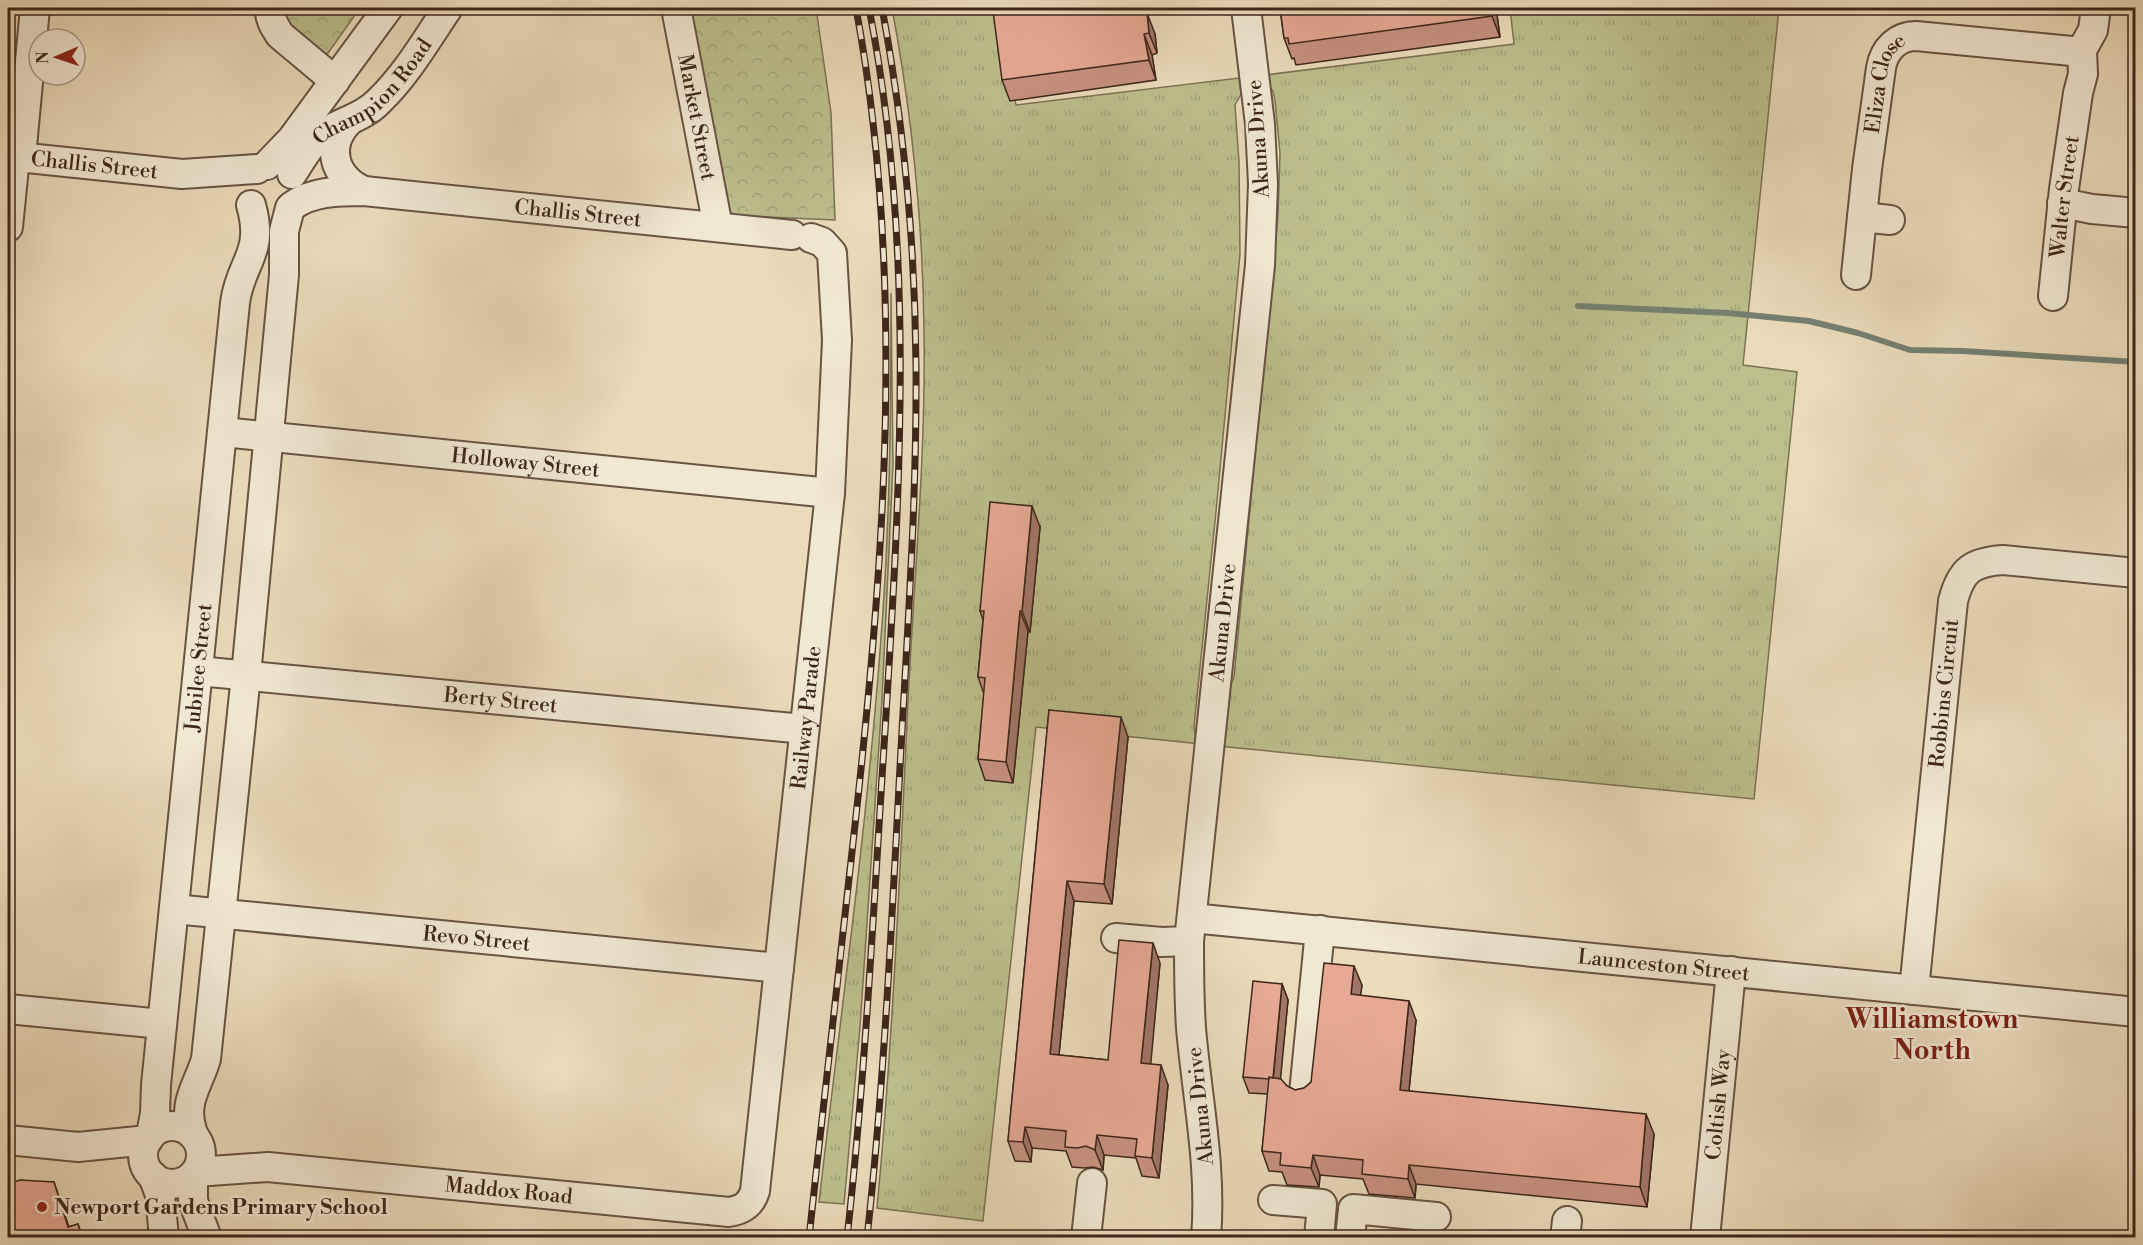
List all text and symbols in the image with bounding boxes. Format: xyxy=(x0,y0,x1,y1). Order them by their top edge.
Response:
north arrow xyxy=(27,27,87,87)
street label: Eliza Close xyxy=(1860,28,1910,135)
street label: Champion Road xyxy=(307,34,438,151)
text: N xyxy=(33,50,53,64)
street label: Market Street xyxy=(671,52,721,183)
street label: Akuna Drive xyxy=(1242,79,1276,200)
street label: Walter Street xyxy=(2045,133,2086,260)
street label: Challis Street xyxy=(30,146,160,185)
street label: Challis Street xyxy=(513,195,643,234)
street label: Holloway Street xyxy=(450,443,601,484)
street label: Akuna Drive xyxy=(1204,562,1243,684)
street label: Jubilee Street xyxy=(180,602,219,734)
street label: Robbins Circuit xyxy=(1924,617,1965,770)
street label: Railway Parade xyxy=(786,645,827,791)
street label: Berty Street xyxy=(442,682,559,719)
street label: Revo Street xyxy=(421,921,532,958)
street label: Launceston Street xyxy=(1576,944,1751,988)
district label: Williamstown North xyxy=(1845,1003,2019,1068)
street label: Akuna Drive xyxy=(1182,1045,1220,1167)
street label: Coltish Way xyxy=(1701,1047,1737,1161)
street label: Maddox Road xyxy=(444,1172,574,1211)
place label: Newport Gardens Primary School xyxy=(54,1195,388,1221)
marker: Newport Gardens Primary School xyxy=(35,1200,49,1214)

